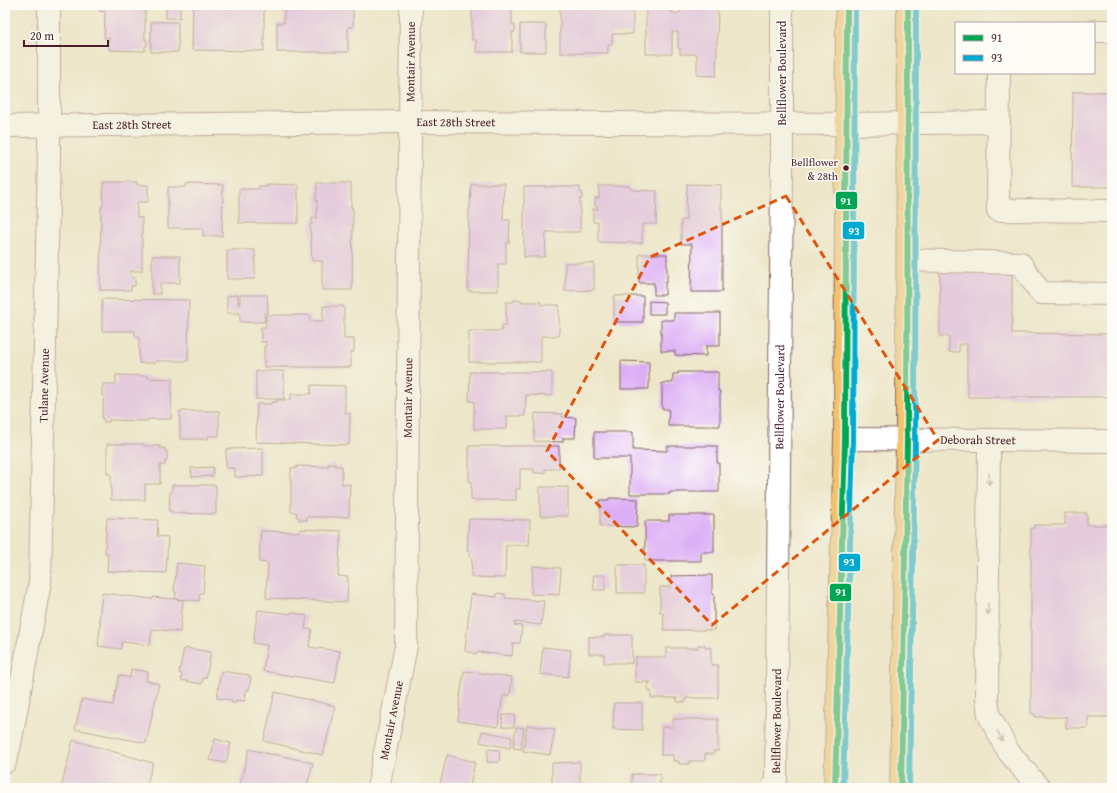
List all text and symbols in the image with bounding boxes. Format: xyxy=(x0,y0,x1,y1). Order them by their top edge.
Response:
street label: Bellflower Boulevard xyxy=(773,20,790,125)
street label: Montair Avenue xyxy=(401,21,419,102)
scale bar xyxy=(24,22,108,48)
legend xyxy=(955,22,1095,74)
text: 20 m xyxy=(30,27,54,44)
text: 91 xyxy=(991,29,1003,46)
text: 93 xyxy=(991,49,1003,66)
street label: East 28th Street xyxy=(416,113,496,130)
street label: East 28th Street xyxy=(92,115,172,133)
place label: Bellflower & 28th xyxy=(791,154,839,184)
marker: Bellflower & 28th xyxy=(841,163,851,173)
line badge: 91 xyxy=(835,191,858,210)
text: 91 xyxy=(840,193,852,209)
line badge: 93 xyxy=(842,221,865,240)
text: 93 xyxy=(848,223,860,239)
street label: Bellflower Boulevard xyxy=(770,344,788,450)
street label: Tulane Avenue xyxy=(34,348,53,423)
street label: Montair Avenue xyxy=(399,357,416,438)
street label: Deborah Street xyxy=(940,431,1017,448)
one-way arrow xyxy=(985,472,993,485)
line badge: 93 xyxy=(838,553,861,572)
text: 93 xyxy=(843,554,855,570)
line badge: 91 xyxy=(829,583,852,602)
text: 91 xyxy=(835,584,847,600)
one-way arrow xyxy=(984,602,992,615)
street label: Bellflower Boulevard xyxy=(767,668,785,774)
street label: Montair Avenue xyxy=(375,679,407,761)
one-way arrow xyxy=(997,729,1004,741)

